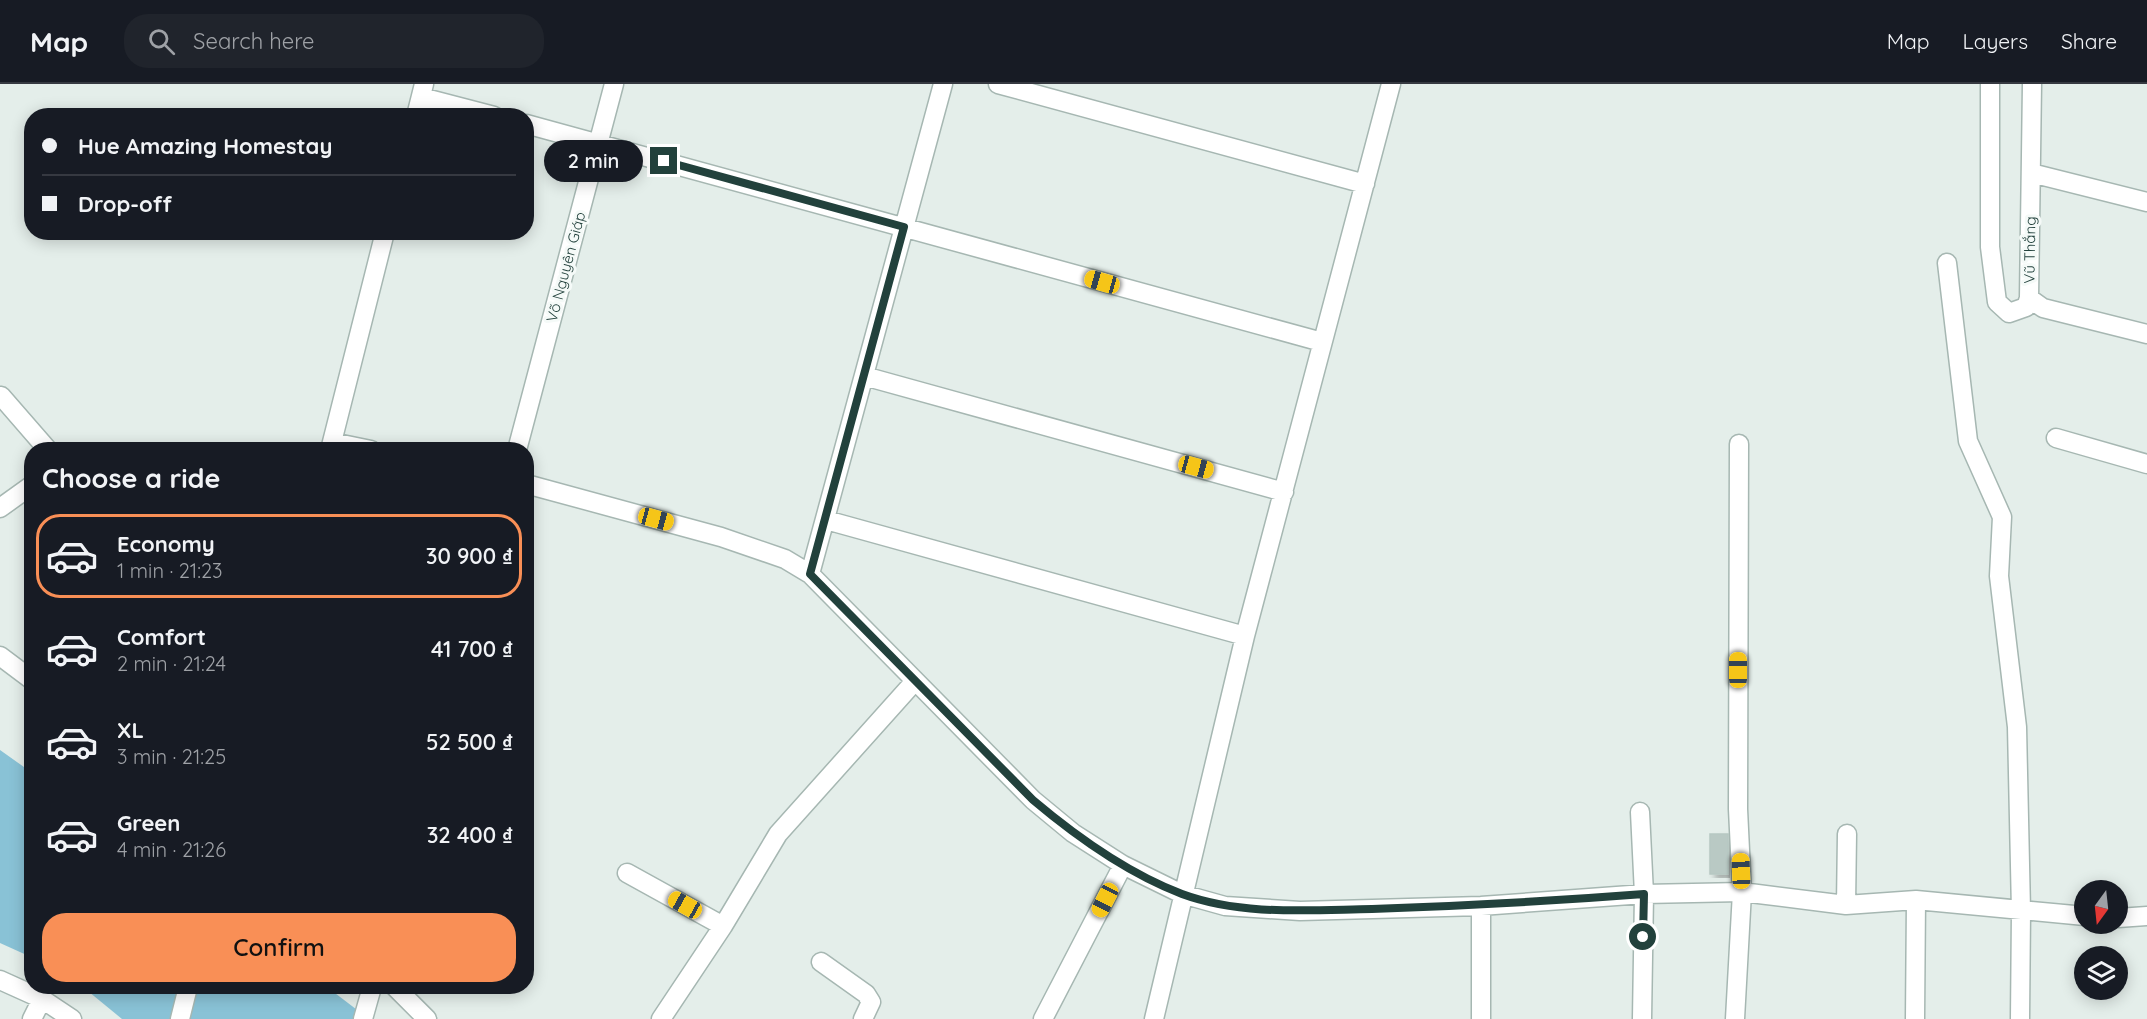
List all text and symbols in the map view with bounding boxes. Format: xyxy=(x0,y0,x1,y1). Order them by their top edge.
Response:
search box xyxy=(124,14,544,68)
text: Map xyxy=(30,24,88,59)
icon: search xyxy=(145,25,178,58)
text: Search here xyxy=(193,27,315,55)
text: Map xyxy=(1887,28,1930,54)
text: Layers xyxy=(1963,28,2028,54)
text: Share xyxy=(2061,28,2117,54)
text: Hue Amazing Homestay xyxy=(78,132,332,160)
callout: 2 min xyxy=(544,140,643,182)
route end xyxy=(650,147,677,174)
text: 2 min xyxy=(568,148,619,173)
text: Drop-off xyxy=(78,190,172,218)
street label: Võ Nguyên Giáp xyxy=(542,210,589,324)
street label: Vũ Thắng xyxy=(2019,216,2040,284)
car xyxy=(1082,268,1122,296)
car xyxy=(1176,454,1216,480)
text: Choose a ride xyxy=(42,461,220,495)
car xyxy=(636,506,676,532)
icon: car xyxy=(45,529,99,583)
text: Economy xyxy=(117,530,215,558)
text: 30 900 ₫ xyxy=(426,542,513,570)
text: 1 min · 21:23 xyxy=(117,558,223,583)
icon: car xyxy=(45,622,99,676)
text: Comfort xyxy=(117,623,206,651)
text: 41 700 ₫ xyxy=(431,635,513,663)
text: 2 min · 21:24 xyxy=(117,651,226,676)
car xyxy=(1729,652,1747,688)
icon: car xyxy=(45,715,99,769)
text: XL xyxy=(117,716,144,744)
text: 52 500 ₫ xyxy=(426,728,513,756)
text: 3 min · 21:25 xyxy=(117,744,226,769)
icon: car xyxy=(45,808,99,862)
text: Green xyxy=(117,809,180,837)
text: 32 400 ₫ xyxy=(427,821,513,849)
text: 4 min · 21:26 xyxy=(117,837,226,862)
car xyxy=(1731,853,1751,889)
car xyxy=(1089,880,1121,920)
north arrow xyxy=(2074,880,2128,934)
map controls xyxy=(2074,880,2128,1000)
car xyxy=(665,888,705,922)
button: Confirm xyxy=(42,913,516,982)
route start xyxy=(1629,923,1656,950)
button: layers xyxy=(2074,946,2128,1000)

